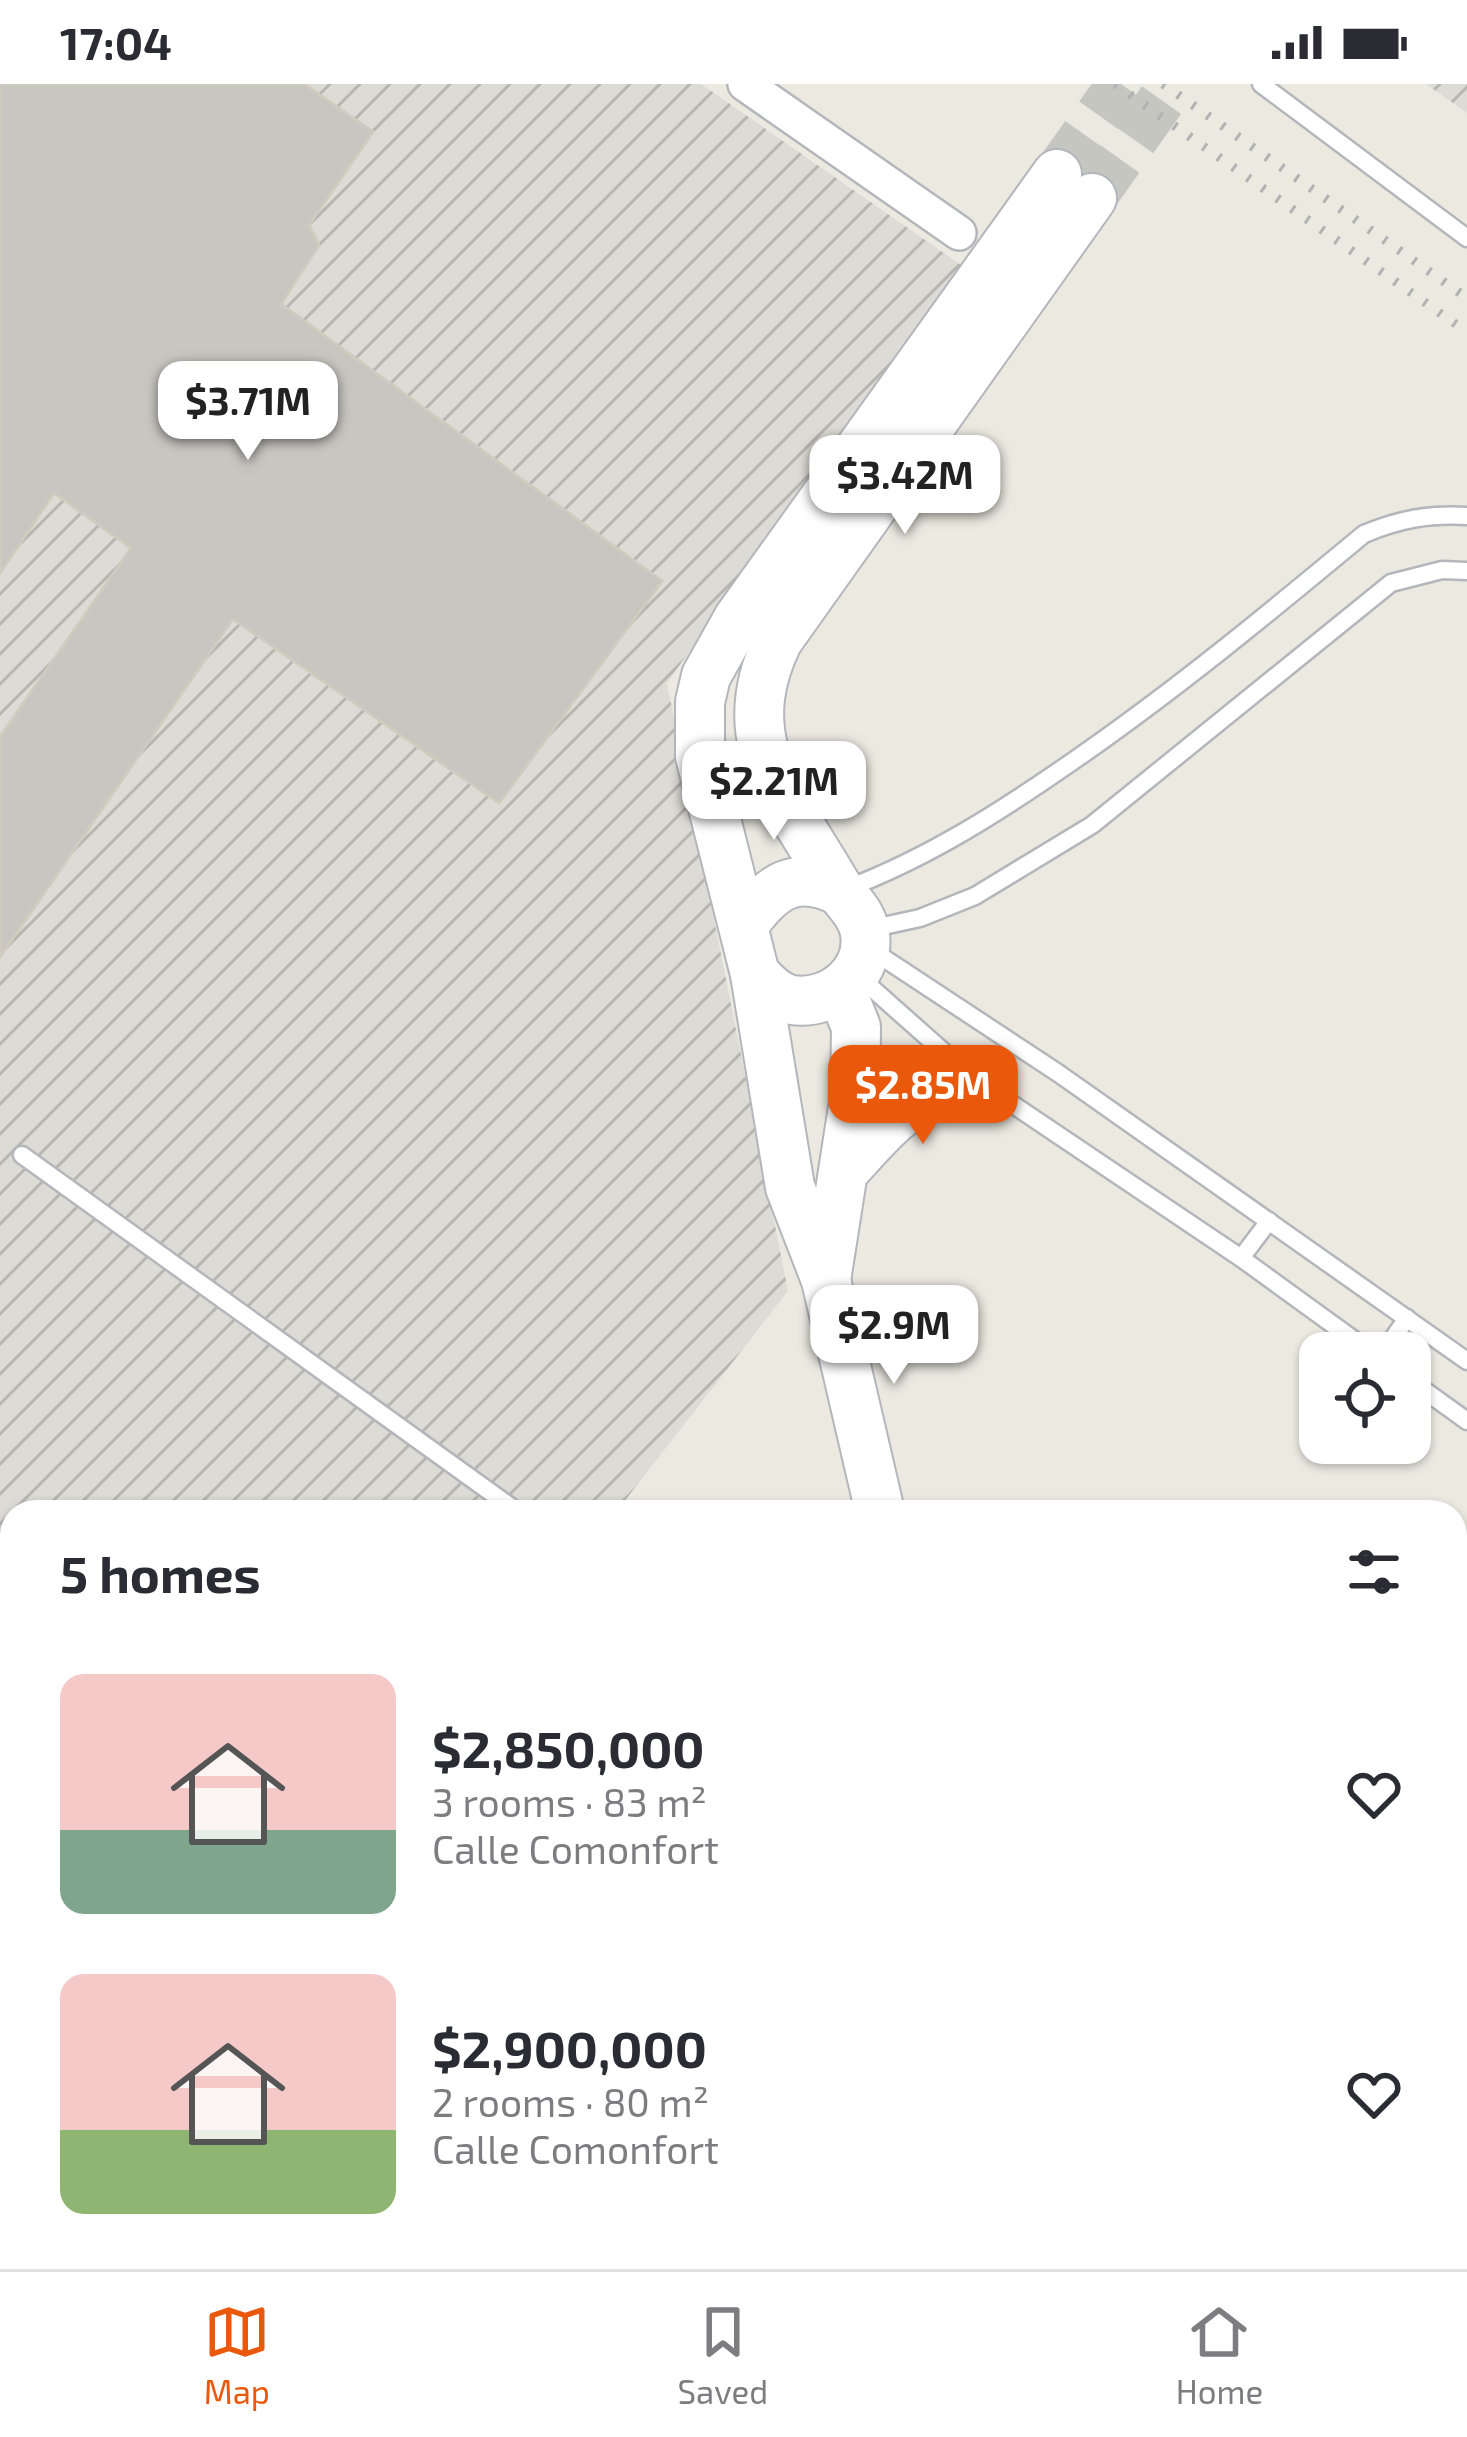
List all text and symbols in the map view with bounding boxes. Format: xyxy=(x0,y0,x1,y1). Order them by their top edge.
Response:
text: 17:04 xyxy=(60,15,172,69)
pin: $3.71M xyxy=(150,361,346,463)
text: $3.71M xyxy=(185,376,311,423)
pin: $3.42M xyxy=(807,435,1003,537)
text: $3.42M xyxy=(836,450,974,497)
pin: $2.21M xyxy=(676,741,872,843)
text: $2.21M xyxy=(709,756,839,803)
pin: $2.85M xyxy=(825,1045,1021,1147)
text: $2.85M xyxy=(855,1060,991,1107)
pin: $2.9M xyxy=(810,1285,978,1387)
text: $2.9M xyxy=(837,1300,951,1347)
map controls xyxy=(1299,1332,1431,1464)
button: locate xyxy=(1299,1332,1431,1464)
icon: filters xyxy=(1341,1539,1407,1605)
text: 5 homes xyxy=(60,1542,261,1603)
text: $2,850,000 xyxy=(432,1717,705,1778)
icon: home xyxy=(156,1722,300,1866)
icon: heart xyxy=(1341,1761,1407,1827)
text: 3 rooms · 83 m² xyxy=(432,1778,707,1825)
text: Calle Comonfort xyxy=(432,1825,719,1872)
text: $2,900,000 xyxy=(432,2017,707,2078)
icon: home xyxy=(156,2022,300,2166)
icon: heart xyxy=(1341,2061,1407,2127)
text: 2 rooms · 80 m² xyxy=(432,2078,709,2125)
text: Calle Comonfort xyxy=(432,2125,719,2172)
tab: Map xyxy=(204,2299,270,2411)
tab: Saved xyxy=(678,2299,768,2411)
tab: Home xyxy=(1176,2299,1263,2411)

